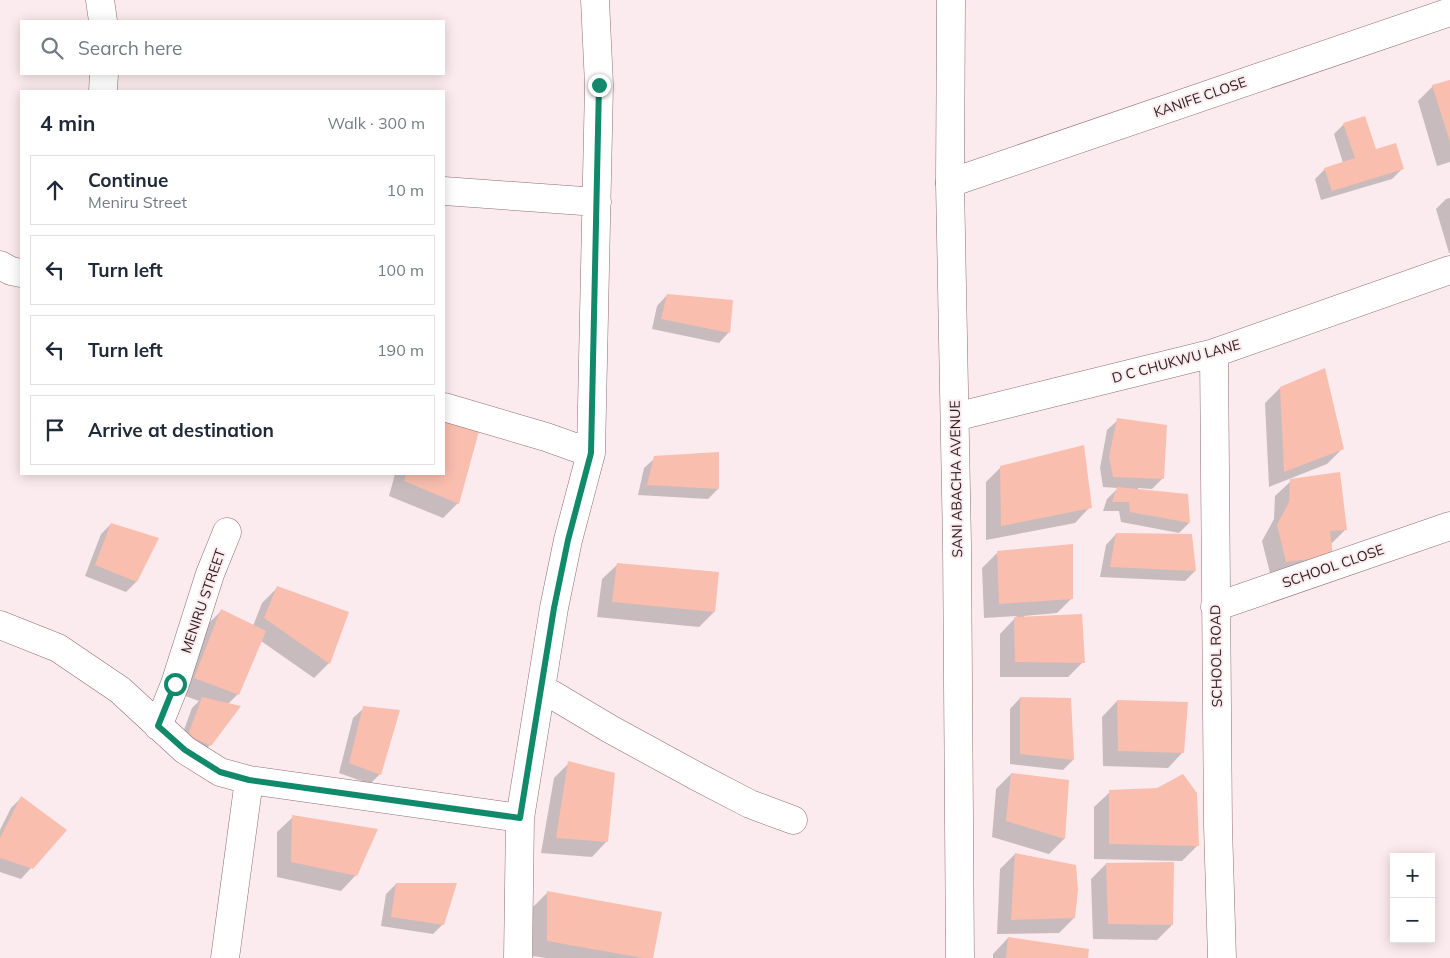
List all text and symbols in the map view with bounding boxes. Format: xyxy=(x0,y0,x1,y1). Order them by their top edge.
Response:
search box xyxy=(20,20,445,75)
icon: search xyxy=(38,34,66,62)
text: Search here xyxy=(78,36,182,60)
street label: KANIFE CLOSE xyxy=(1151,73,1249,121)
route end xyxy=(588,74,611,97)
text: 4 min xyxy=(40,110,95,136)
text: Walk · 300 m xyxy=(327,113,425,133)
text: Continue xyxy=(88,168,168,192)
icon: ahead xyxy=(41,176,69,204)
text: 10 m xyxy=(387,180,424,200)
text: Meniru Street xyxy=(88,192,187,212)
icon: left xyxy=(41,256,69,284)
text: Turn left xyxy=(88,258,163,282)
text: 100 m xyxy=(377,260,424,280)
street label: D C CHUKWU LANE xyxy=(1110,335,1242,387)
icon: left xyxy=(41,336,69,364)
text: Turn left xyxy=(88,338,163,362)
text: 190 m xyxy=(377,340,424,360)
street label: SANI ABACHA AVENUE xyxy=(946,400,966,558)
icon: arrive xyxy=(41,416,69,444)
text: Arrive at destination xyxy=(88,418,274,442)
street label: SCHOOL CLOSE xyxy=(1280,540,1386,592)
street label: MENIRU STREET xyxy=(177,546,229,656)
street label: SCHOOL ROAD xyxy=(1206,604,1226,708)
route start xyxy=(164,673,187,696)
map controls xyxy=(1390,853,1435,943)
button: + xyxy=(1390,853,1435,898)
button: − xyxy=(1390,898,1435,943)

